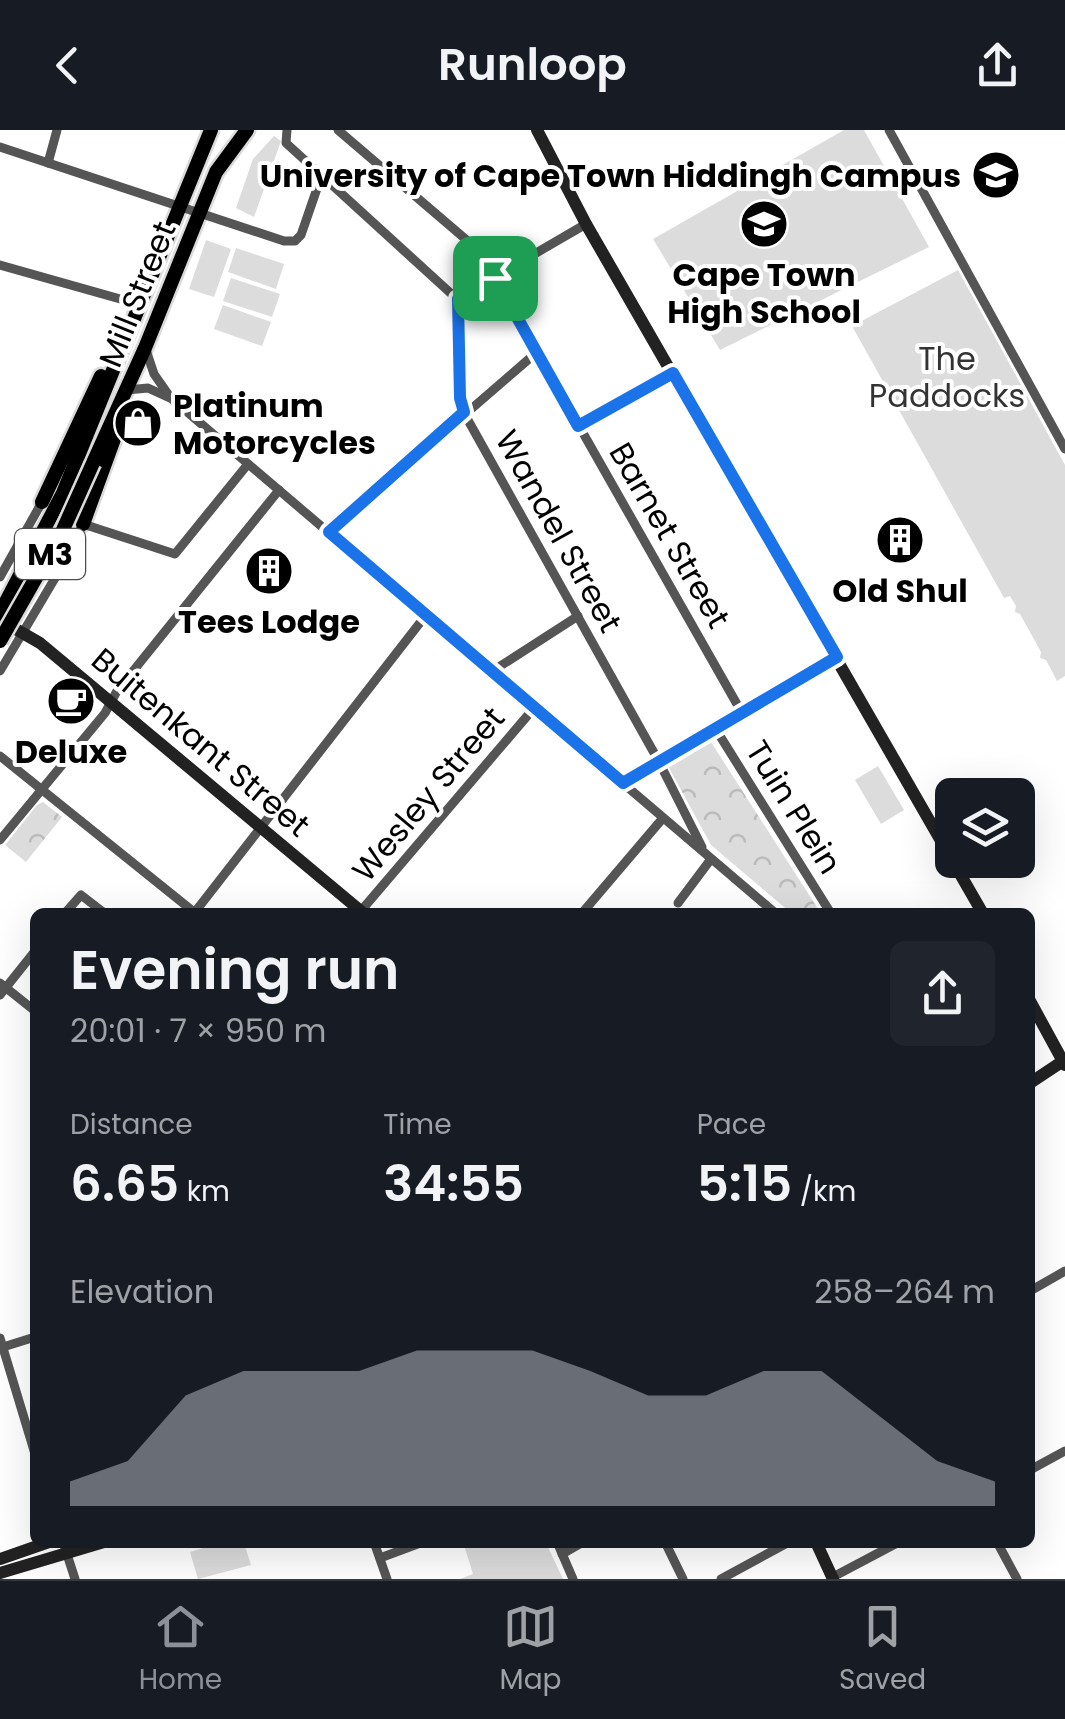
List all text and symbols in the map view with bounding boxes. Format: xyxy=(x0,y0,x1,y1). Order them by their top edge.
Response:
text: Runloop xyxy=(438,33,627,96)
icon: back xyxy=(40,38,95,93)
icon: share xyxy=(970,38,1025,93)
school or university icon: University of Cape Town Hiddingh Campus xyxy=(970,149,1022,201)
place label: University of Cape Town Hiddingh Campus xyxy=(260,153,961,198)
school or university icon: Cape Town High School xyxy=(738,198,790,250)
street label: Mill Street xyxy=(87,214,187,374)
pin xyxy=(453,236,538,321)
icon: arrive xyxy=(468,251,523,306)
place label: Cape Town High School xyxy=(667,252,861,334)
park label: The Paddocks xyxy=(869,336,1025,418)
place label: Platinum Motorcycles xyxy=(173,383,376,465)
shop icon: Platinum Motorcycles xyxy=(112,397,164,449)
street label: Wandel Street xyxy=(485,422,633,640)
street label: Barnet Street xyxy=(599,434,741,636)
building icon: Old Shul xyxy=(874,514,926,566)
road number: M3 xyxy=(15,529,85,579)
building icon: Tees Lodge xyxy=(243,545,295,597)
place label: Old Shul xyxy=(832,568,968,613)
place label: Tees Lodge xyxy=(178,599,360,644)
street label: Buitenkant Street xyxy=(82,637,320,847)
cafe icon: Deluxe xyxy=(45,675,97,727)
street label: Wesley Street xyxy=(341,697,515,891)
place label: Deluxe xyxy=(15,729,127,774)
street label: Tuin Plein xyxy=(735,732,853,882)
map controls xyxy=(935,778,1035,878)
button: layers xyxy=(935,778,1035,878)
text: Evening run xyxy=(70,931,399,1008)
button: share xyxy=(890,941,995,1046)
text: 20:01 · 7 × 950 m xyxy=(70,1008,327,1053)
text: Distance xyxy=(70,1105,193,1144)
text: Time xyxy=(383,1105,452,1144)
text: Pace xyxy=(697,1105,766,1144)
text: 6.65 xyxy=(70,1148,179,1219)
text: 34:55 xyxy=(383,1148,524,1219)
text: 5:15 xyxy=(697,1148,792,1219)
text: km xyxy=(179,1172,230,1211)
text: /km xyxy=(792,1172,856,1211)
text: Elevation xyxy=(70,1269,214,1314)
text: 258–264 m xyxy=(814,1269,995,1314)
tab: Home xyxy=(139,1599,222,1701)
tab: Map xyxy=(500,1599,562,1701)
tab: Saved xyxy=(839,1599,926,1701)

